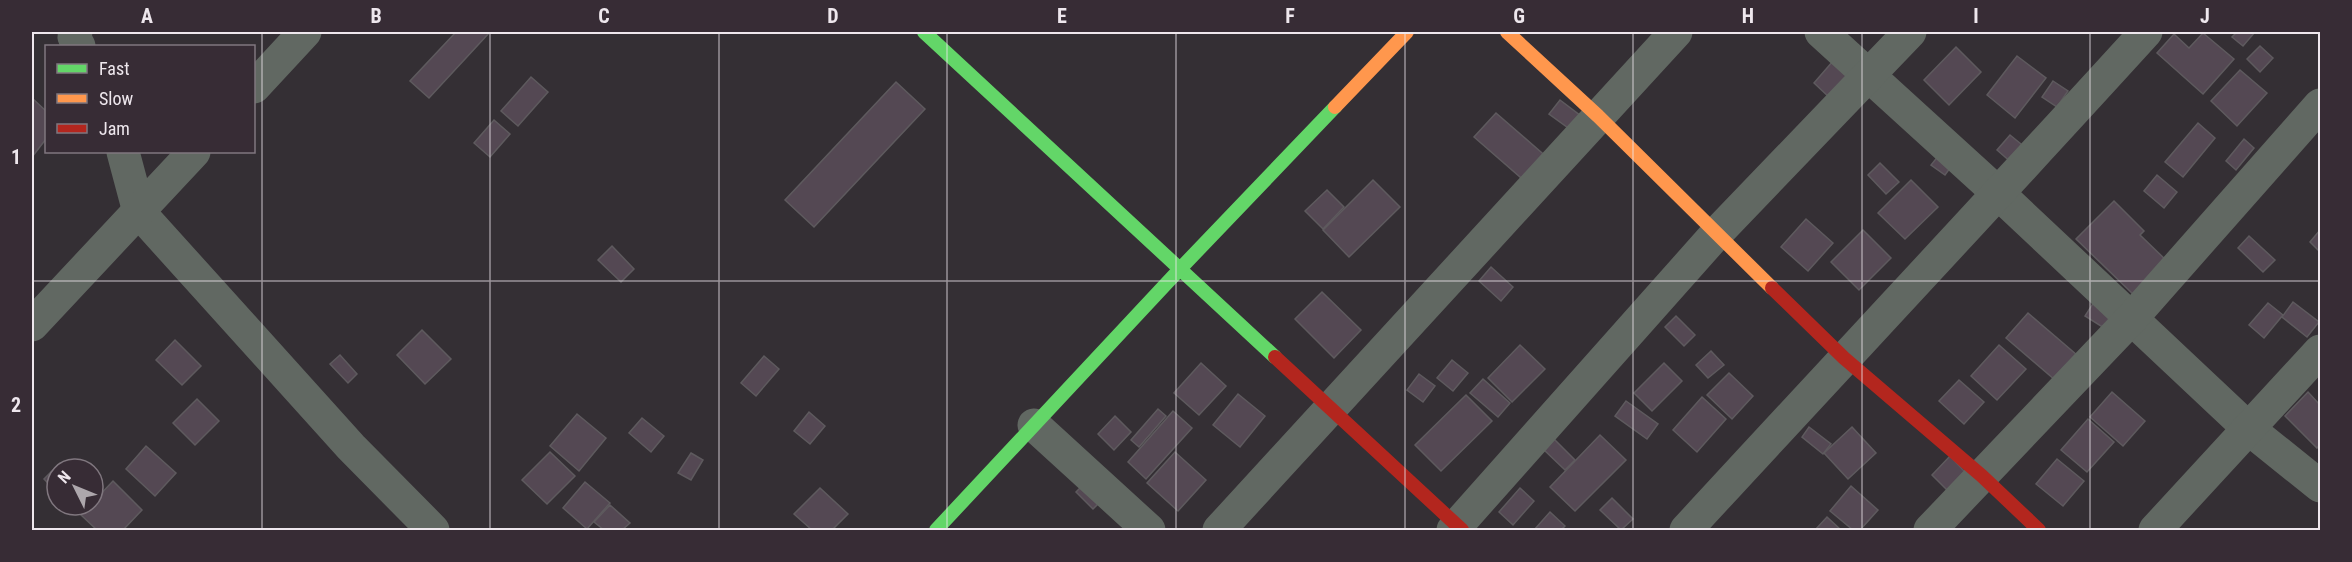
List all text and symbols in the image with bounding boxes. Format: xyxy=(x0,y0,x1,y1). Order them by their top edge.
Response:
text: A xyxy=(141,4,153,28)
text: B xyxy=(370,4,382,28)
text: C xyxy=(598,4,610,28)
text: D xyxy=(827,4,839,28)
text: E xyxy=(1057,4,1067,28)
text: F xyxy=(1285,4,1295,28)
text: G xyxy=(1513,4,1525,28)
text: H xyxy=(1742,4,1754,28)
text: I xyxy=(1973,4,1979,28)
text: J xyxy=(2200,4,2210,28)
legend xyxy=(45,45,255,153)
text: Fast xyxy=(99,58,130,79)
text: Slow xyxy=(99,88,134,109)
text: Jam xyxy=(99,118,130,139)
text: 1 xyxy=(11,145,21,169)
text: 2 xyxy=(11,393,21,417)
north arrow xyxy=(45,457,105,517)
text: N xyxy=(54,467,75,487)

